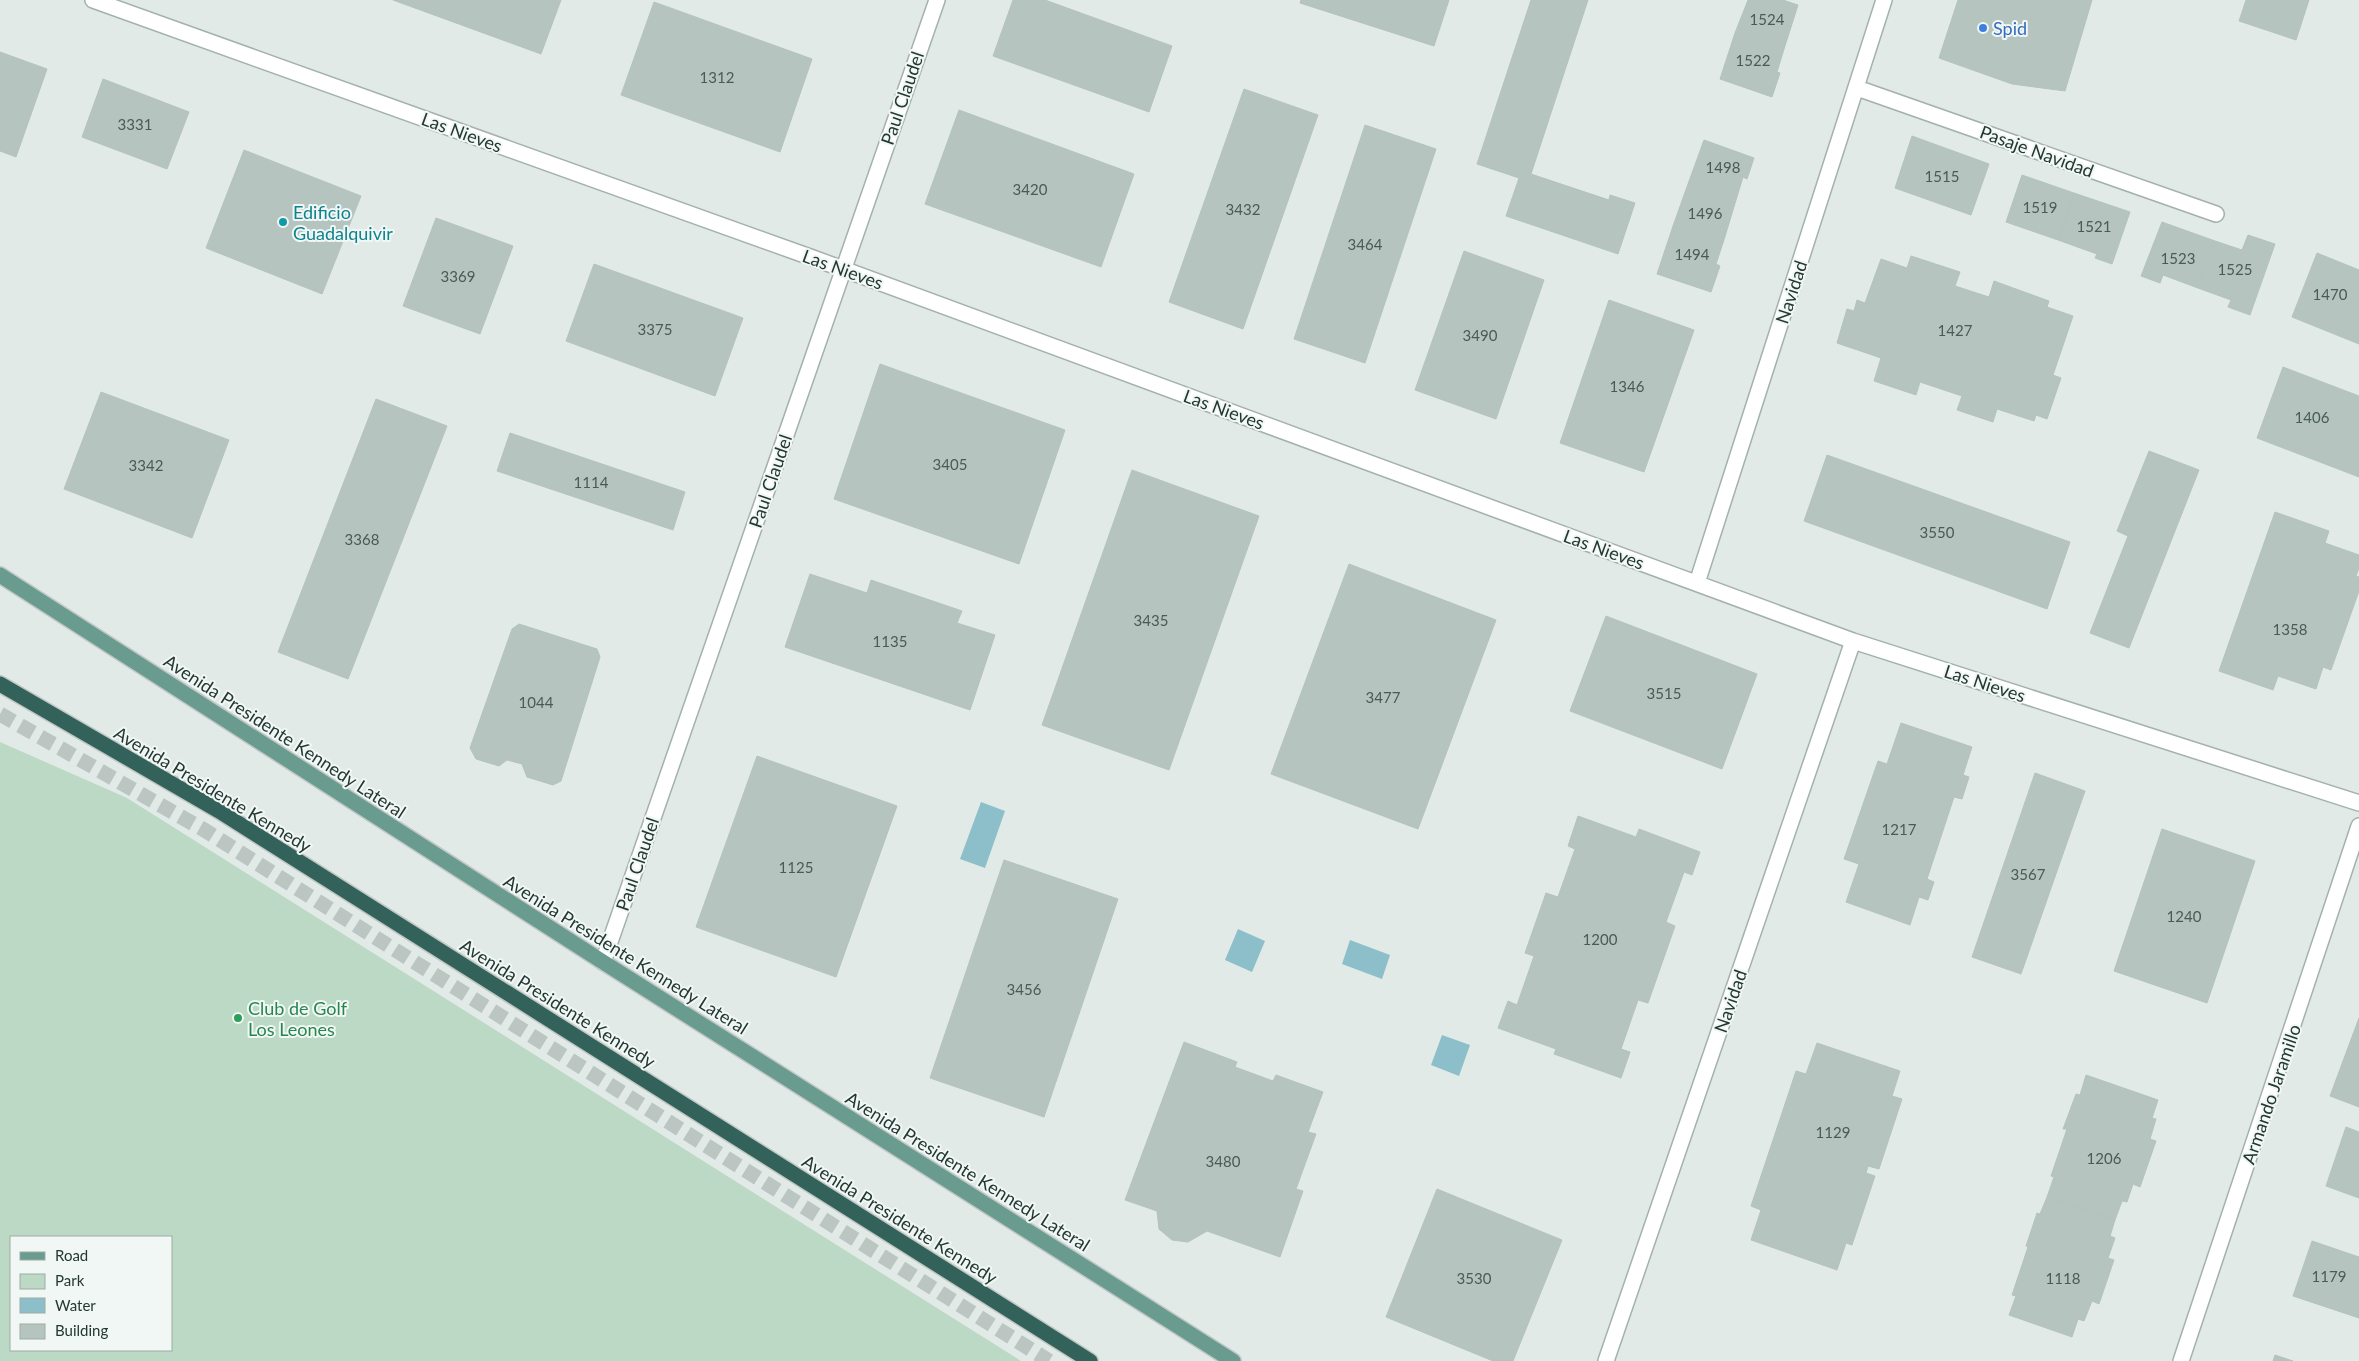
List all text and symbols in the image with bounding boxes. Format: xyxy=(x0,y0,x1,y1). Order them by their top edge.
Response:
house number: 1524 xyxy=(1750,10,1785,28)
place label: Spid xyxy=(1993,17,2027,39)
marker: Spid xyxy=(1977,22,1989,34)
street label: Paul Claudel xyxy=(876,48,928,148)
house number: 1522 xyxy=(1736,51,1770,69)
house number: 1312 xyxy=(700,68,734,86)
street label: Las Nieves xyxy=(419,107,505,157)
house number: 3331 xyxy=(118,115,152,133)
street label: Pasaje Navidad xyxy=(1977,120,2097,182)
house number: 1498 xyxy=(1706,158,1740,176)
house number: 1515 xyxy=(1925,167,1959,185)
house number: 3420 xyxy=(1013,180,1048,198)
house number: 1519 xyxy=(2023,198,2057,216)
house number: 3432 xyxy=(1226,200,1260,218)
place label: Edificio Guadalquivir xyxy=(293,201,393,244)
house number: 1496 xyxy=(1688,204,1723,222)
marker: Edificio Guadalquivir xyxy=(277,216,289,228)
house number: 1521 xyxy=(2077,217,2111,235)
house number: 3464 xyxy=(1348,235,1383,253)
street label: Las Nieves xyxy=(800,244,886,294)
house number: 1494 xyxy=(1675,245,1710,263)
house number: 1523 xyxy=(2161,249,2195,267)
street label: Navidad xyxy=(1771,258,1811,326)
house number: 1525 xyxy=(2218,260,2252,278)
house number: 3369 xyxy=(441,267,475,285)
house number: 1470 xyxy=(2313,285,2348,303)
house number: 3375 xyxy=(638,320,672,338)
house number: 1427 xyxy=(1938,321,1973,339)
house number: 3490 xyxy=(1463,326,1498,344)
house number: 1346 xyxy=(1610,377,1645,395)
street label: Las Nieves xyxy=(1181,384,1267,434)
house number: 1406 xyxy=(2295,408,2330,426)
street label: Paul Claudel xyxy=(744,431,796,531)
house number: 3405 xyxy=(933,455,967,473)
house number: 3342 xyxy=(129,456,163,474)
house number: 1114 xyxy=(574,473,609,491)
house number: 3550 xyxy=(1920,523,1955,541)
street label: Las Nieves xyxy=(1561,524,1647,574)
house number: 3368 xyxy=(345,530,379,548)
house number: 3435 xyxy=(1134,611,1168,629)
house number: 1358 xyxy=(2273,620,2307,638)
house number: 1135 xyxy=(873,632,907,650)
street label: Avenida Presidente Kennedy Lateral xyxy=(160,650,410,822)
street label: Las Nieves xyxy=(1942,660,2029,707)
house number: 3515 xyxy=(1647,684,1681,702)
house number: 3477 xyxy=(1366,688,1401,706)
house number: 1044 xyxy=(519,693,554,711)
street label: Avenida Presidente Kennedy xyxy=(111,722,315,856)
street label: Paul Claudel xyxy=(611,814,663,914)
house number: 1217 xyxy=(1882,820,1917,838)
house number: 1125 xyxy=(779,858,813,876)
house number: 3567 xyxy=(2011,865,2046,883)
street label: Avenida Presidente Kennedy Lateral xyxy=(500,869,752,1039)
house number: 1240 xyxy=(2167,907,2202,925)
house number: 1200 xyxy=(1583,930,1618,948)
street label: Avenida Presidente Kennedy xyxy=(456,934,660,1072)
street label: Navidad xyxy=(1709,967,1751,1035)
house number: 3456 xyxy=(1007,980,1042,998)
place label: Club de Golf Los Leones xyxy=(248,997,348,1040)
marker: Club de Golf Los Leones xyxy=(232,1012,244,1024)
street label: Armando Jaramillo xyxy=(2237,1021,2305,1167)
street label: Avenida Presidente Kennedy Lateral xyxy=(842,1086,1094,1256)
house number: 1129 xyxy=(1816,1123,1850,1141)
house number: 1206 xyxy=(2087,1149,2122,1167)
street label: Avenida Presidente Kennedy xyxy=(798,1150,1002,1288)
house number: 3480 xyxy=(1206,1152,1241,1170)
legend xyxy=(10,1236,172,1351)
text: Road xyxy=(55,1246,88,1264)
house number: 1179 xyxy=(2312,1267,2346,1285)
house number: 3530 xyxy=(1457,1269,1492,1287)
house number: 1118 xyxy=(2046,1269,2080,1287)
text: Park xyxy=(55,1271,85,1289)
text: Water xyxy=(55,1296,96,1314)
text: Building xyxy=(55,1321,108,1339)

